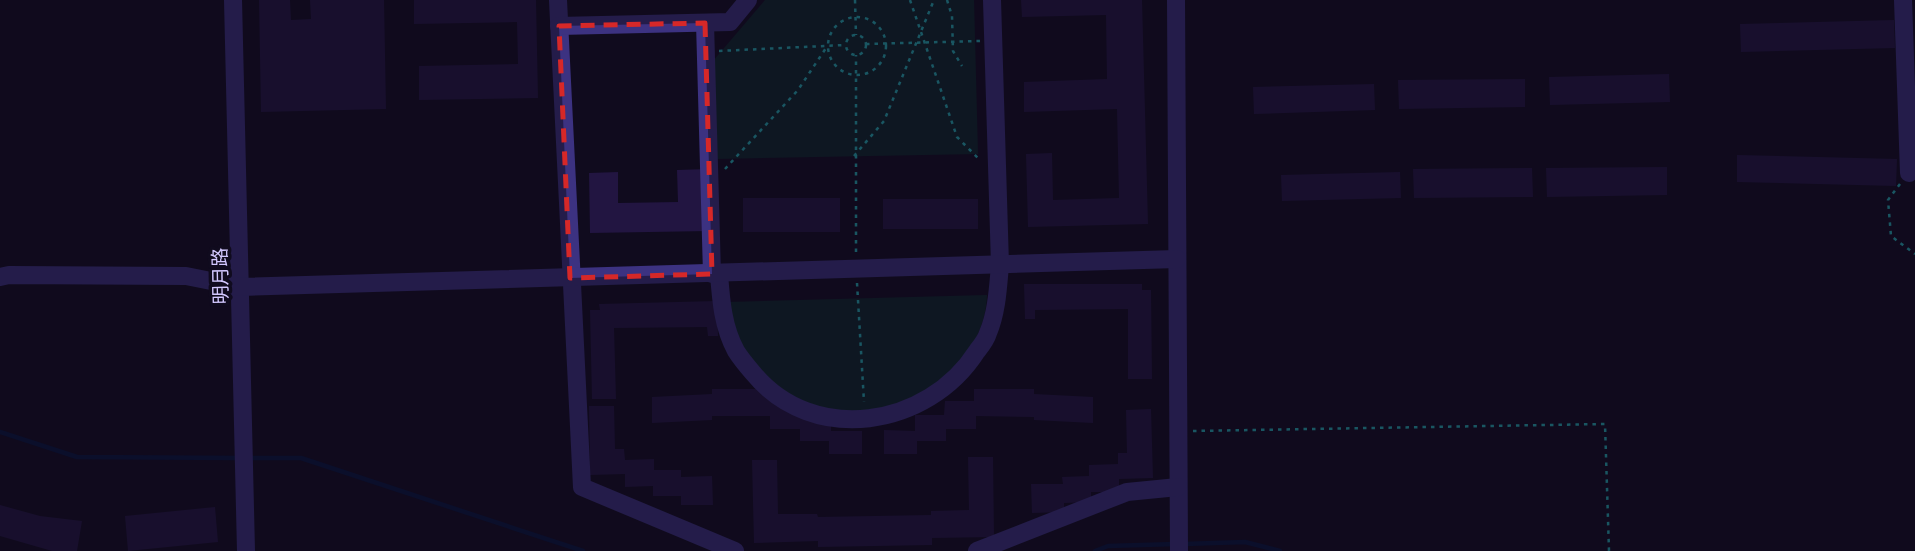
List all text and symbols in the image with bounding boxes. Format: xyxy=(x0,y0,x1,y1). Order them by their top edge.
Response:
street label: 明月路 xyxy=(208,247,232,305)

